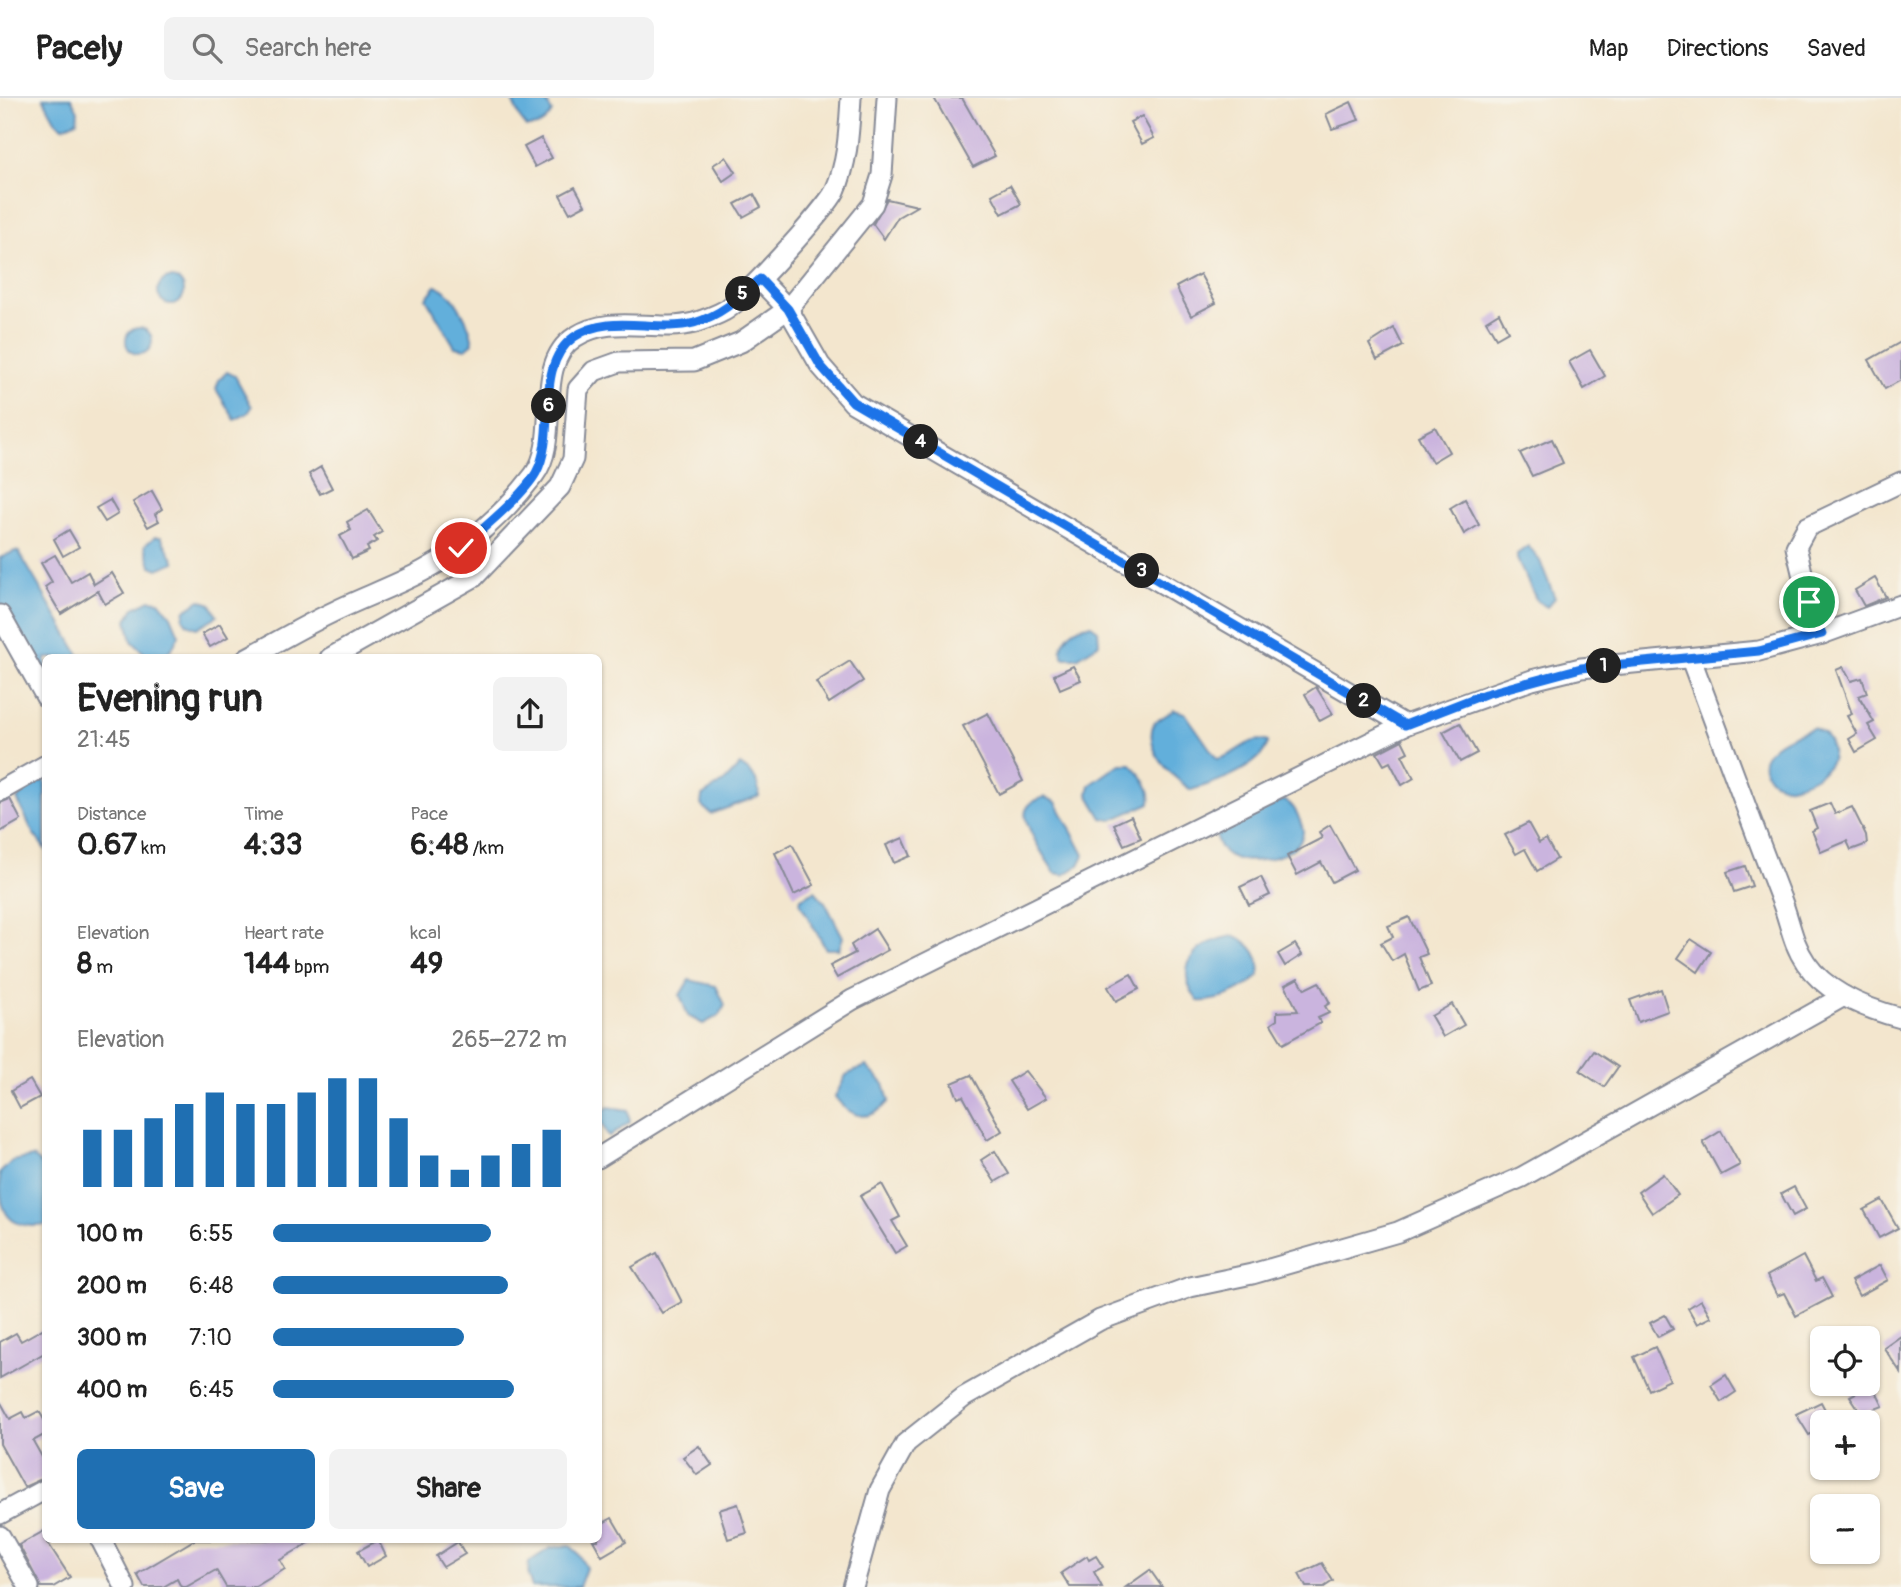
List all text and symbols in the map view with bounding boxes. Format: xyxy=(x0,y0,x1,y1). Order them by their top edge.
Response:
search box xyxy=(164,17,654,80)
text: Pacely xyxy=(35,28,122,69)
icon: search xyxy=(188,29,226,67)
text: Search here xyxy=(244,32,371,64)
text: Map xyxy=(1589,34,1629,63)
text: Directions xyxy=(1667,34,1768,63)
text: Saved xyxy=(1806,34,1866,63)
pin: 5 xyxy=(726,276,760,312)
text: 5 xyxy=(737,281,748,305)
pin: 6 xyxy=(532,388,566,424)
text: 6 xyxy=(543,393,554,417)
pin: 4 xyxy=(904,424,939,460)
text: 4 xyxy=(915,429,926,453)
pin xyxy=(431,518,491,578)
icon: check xyxy=(442,529,480,567)
pin: 3 xyxy=(1124,554,1160,588)
text: 3 xyxy=(1136,558,1147,582)
pin xyxy=(1779,572,1839,632)
icon: arrive xyxy=(1790,583,1828,621)
pin: 1 xyxy=(1586,648,1622,684)
text: 1 xyxy=(1600,653,1607,677)
text: Evening run xyxy=(77,675,263,723)
button: share xyxy=(493,677,567,751)
pin: 2 xyxy=(1346,684,1382,718)
text: 2 xyxy=(1358,688,1369,712)
text: 21:45 xyxy=(77,725,131,754)
text: Distance xyxy=(77,802,146,826)
text: Time xyxy=(244,802,283,826)
text: Pace xyxy=(410,802,448,826)
text: 0.67 xyxy=(77,826,137,863)
text: 4:33 xyxy=(244,826,303,863)
text: 6:48 xyxy=(410,826,468,863)
text: km xyxy=(137,836,166,860)
text: /km xyxy=(468,836,504,860)
text: Elevation xyxy=(77,921,149,945)
text: Heart rate xyxy=(244,921,324,945)
text: kcal xyxy=(410,921,441,945)
text: 8 xyxy=(77,945,92,982)
text: 144 xyxy=(244,945,290,982)
text: 49 xyxy=(410,945,443,982)
text: m xyxy=(92,955,113,979)
text: bpm xyxy=(290,955,329,979)
text: Elevation xyxy=(77,1025,165,1054)
text: 265–272 m xyxy=(451,1025,567,1054)
text: 100 m xyxy=(77,1219,143,1248)
text: 6:55 xyxy=(189,1219,233,1248)
text: 200 m xyxy=(77,1271,147,1300)
text: 6:48 xyxy=(189,1271,233,1300)
text: 300 m xyxy=(77,1323,147,1352)
text: 7:10 xyxy=(189,1323,232,1352)
map controls xyxy=(1810,1326,1880,1564)
button: locate xyxy=(1810,1326,1880,1396)
text: 400 m xyxy=(77,1375,147,1404)
text: 6:45 xyxy=(189,1375,234,1404)
button: + xyxy=(1810,1410,1880,1480)
button: Save xyxy=(77,1449,315,1529)
button: Share xyxy=(329,1449,567,1529)
button: − xyxy=(1810,1494,1880,1564)

